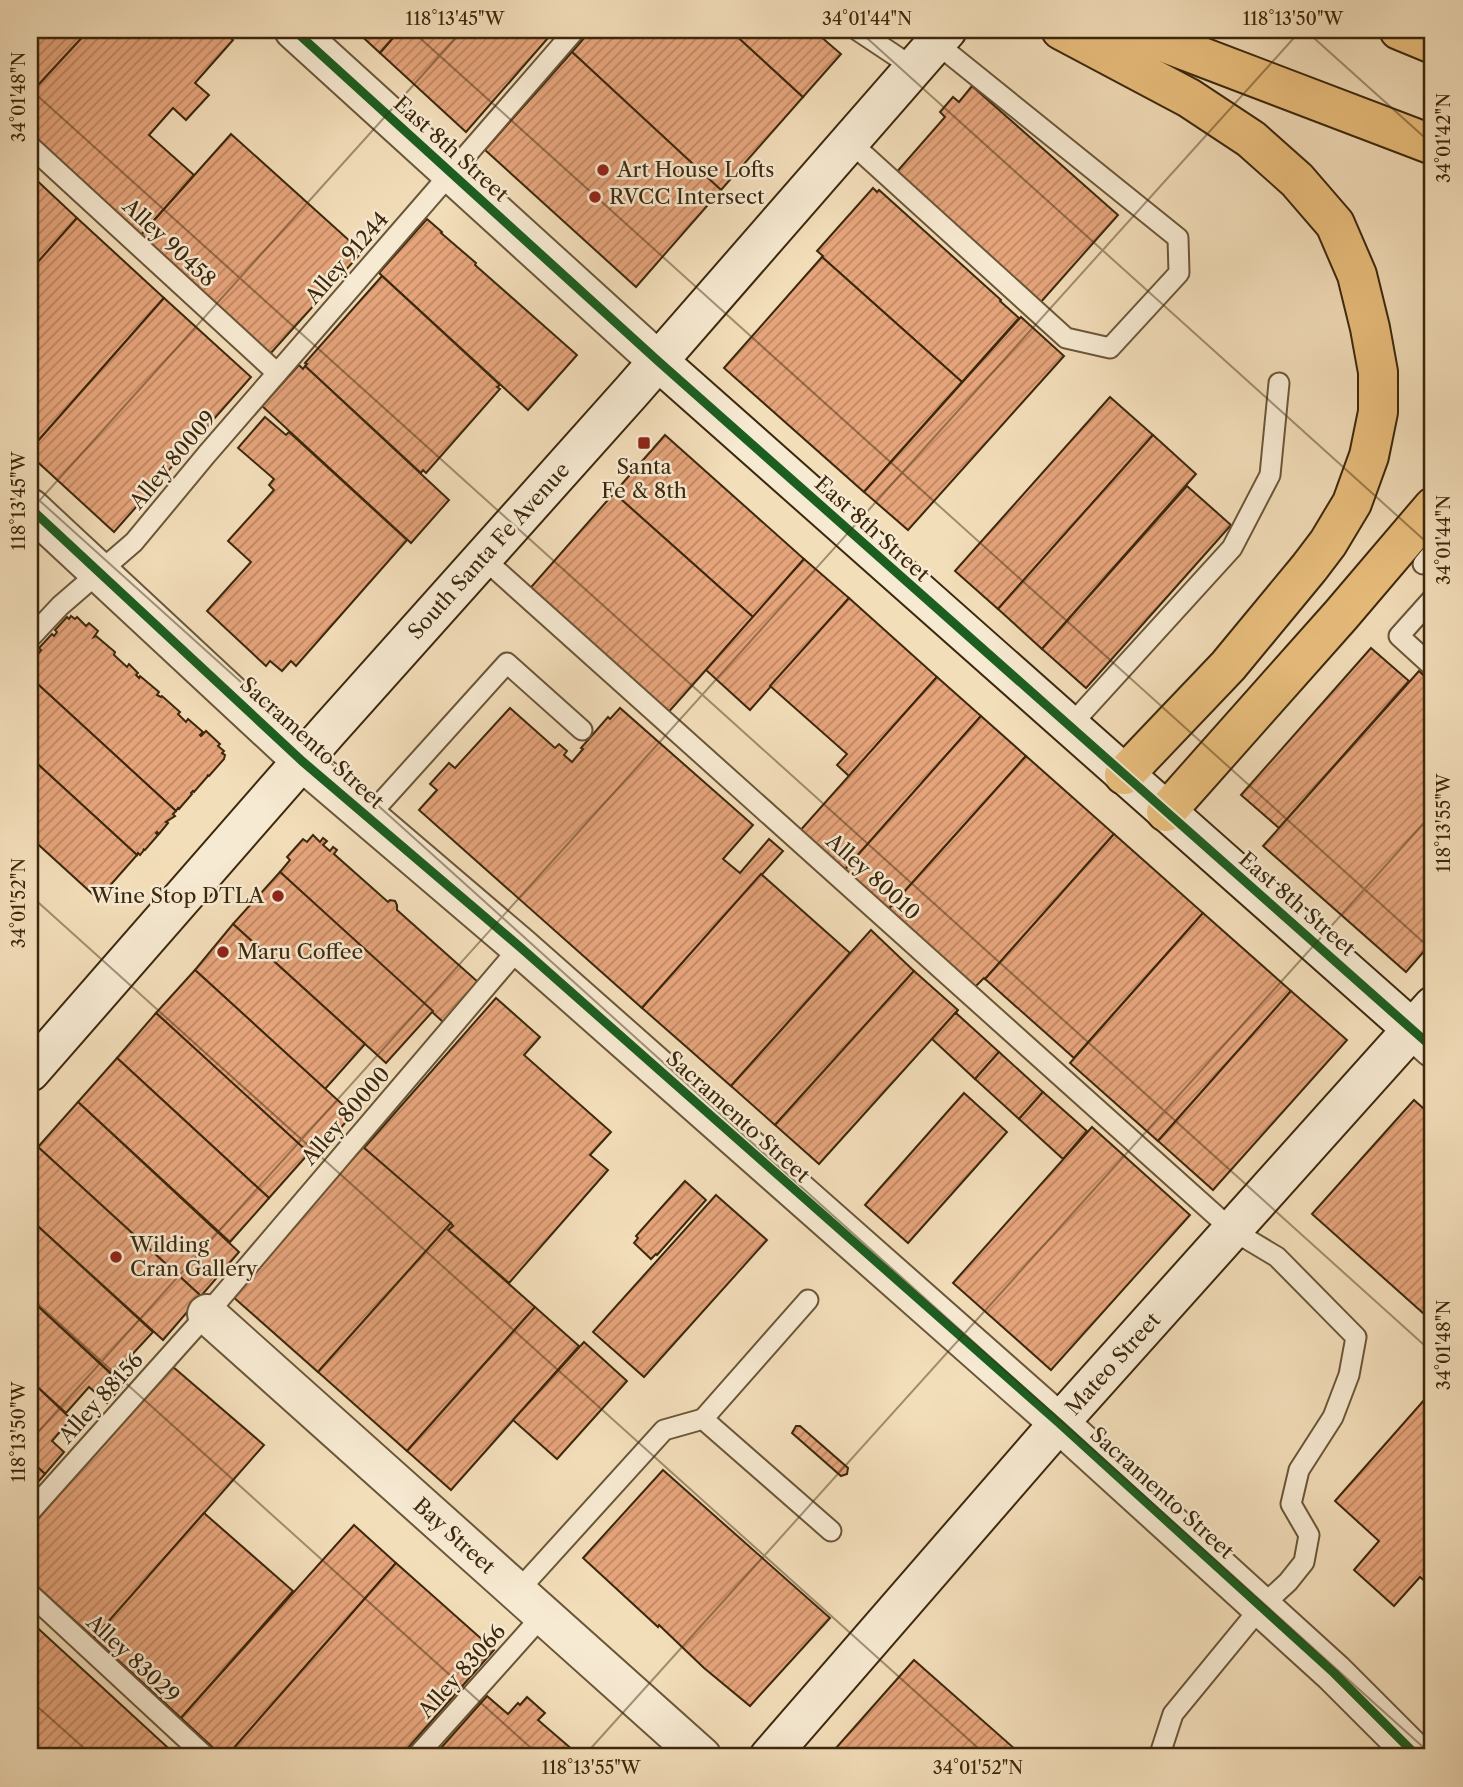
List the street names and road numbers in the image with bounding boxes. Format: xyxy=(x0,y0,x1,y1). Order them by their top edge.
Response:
street label: East 8th Street xyxy=(389,91,514,207)
street label: Alley 90458 xyxy=(117,193,221,292)
street label: Alley 91244 xyxy=(299,207,393,309)
street label: Alley 80009 xyxy=(124,405,221,515)
street label: South Santa Fe Avenue xyxy=(403,457,575,644)
street label: East 8th Street xyxy=(810,471,935,587)
street label: Sacramento Street xyxy=(236,672,390,814)
street label: Alley 80010 xyxy=(821,827,925,925)
street label: East 8th Street xyxy=(1234,846,1361,961)
street label: Sacramento Street xyxy=(662,1046,816,1188)
street label: Alley 80000 xyxy=(296,1062,395,1171)
street label: Mateo Street xyxy=(1060,1307,1166,1420)
street label: Alley 88156 xyxy=(53,1347,148,1449)
street label: Sacramento Street xyxy=(1086,1422,1240,1564)
street label: Bay Street xyxy=(408,1492,501,1579)
street label: Alley 83029 xyxy=(81,1609,185,1708)
street label: Alley 83066 xyxy=(412,1618,510,1724)

